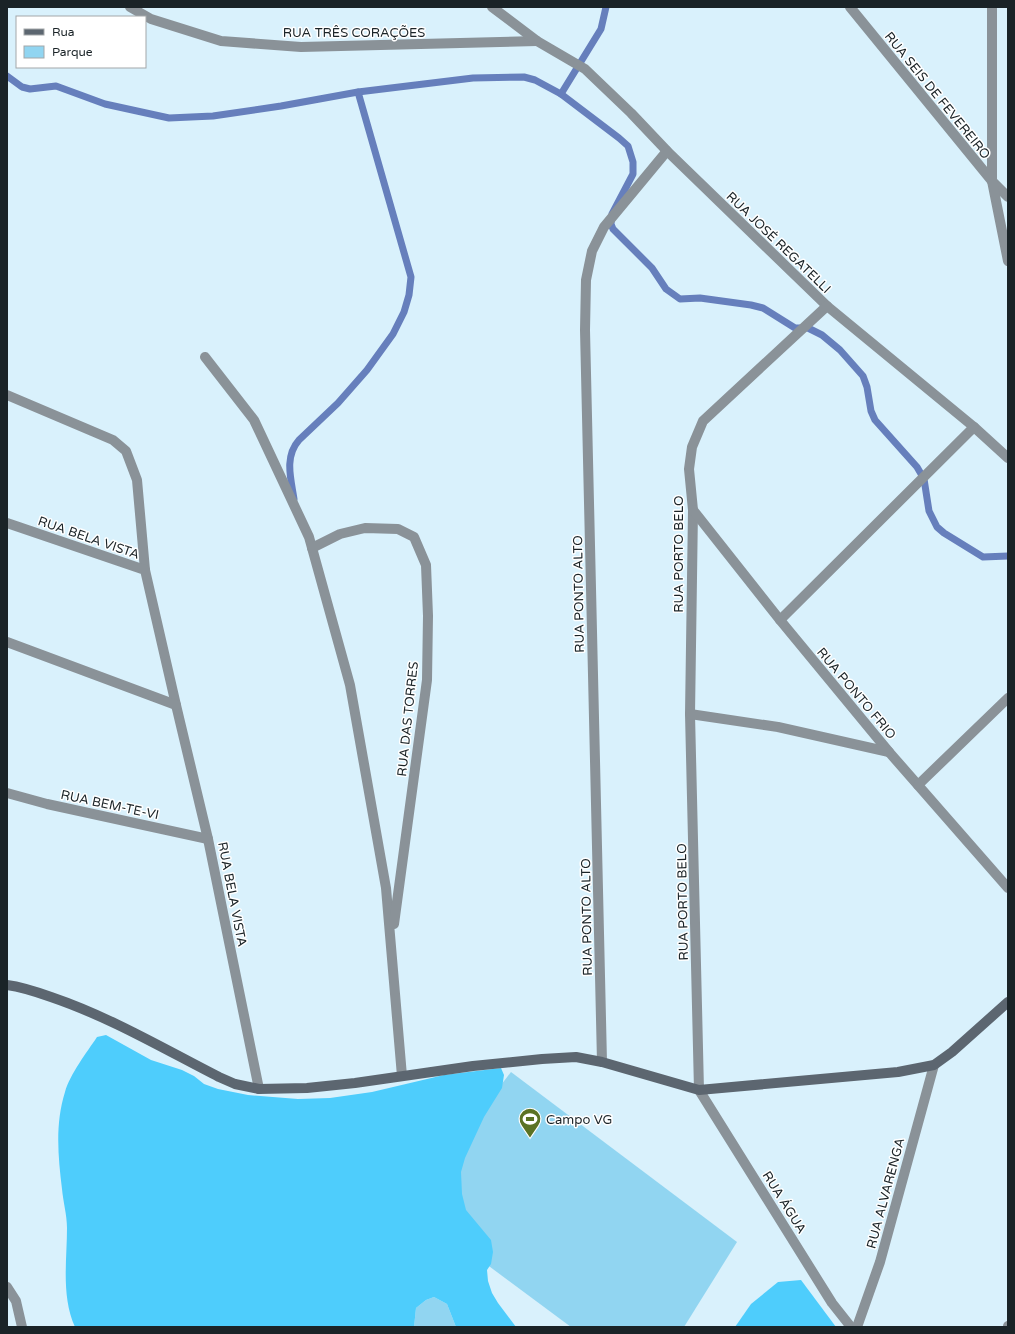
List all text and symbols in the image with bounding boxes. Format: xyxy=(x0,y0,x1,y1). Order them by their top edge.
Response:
legend xyxy=(16,16,146,68)
text: Rua xyxy=(52,25,75,39)
street label: RUA TRÊS CORAÇÕES xyxy=(283,25,425,41)
street label: RUA SEIS DE FEVEREIRO xyxy=(881,29,994,163)
text: Parque xyxy=(52,45,93,59)
street label: RUA JOSÉ REGATELLI xyxy=(723,189,834,297)
street label: RUA PORTO BELO xyxy=(671,495,687,613)
street label: RUA BELA VISTA xyxy=(36,513,142,563)
street label: RUA PONTO ALTO xyxy=(570,535,588,653)
street label: RUA PONTO FRIO xyxy=(813,645,899,743)
street label: RUA DAS TORRES xyxy=(394,661,422,777)
street label: RUA BEM-TE-VI xyxy=(59,787,160,823)
street label: RUA BELA VISTA xyxy=(214,840,250,948)
street label: RUA PORTO BELO xyxy=(674,843,692,961)
street label: RUA PONTO ALTO xyxy=(578,858,596,976)
sports icon: Campo VG xyxy=(517,1106,543,1139)
place label: Campo VG xyxy=(546,1112,612,1128)
street label: RUA ALVARENGA xyxy=(863,1136,909,1250)
street label: RUA ÁGUA xyxy=(759,1168,810,1237)

